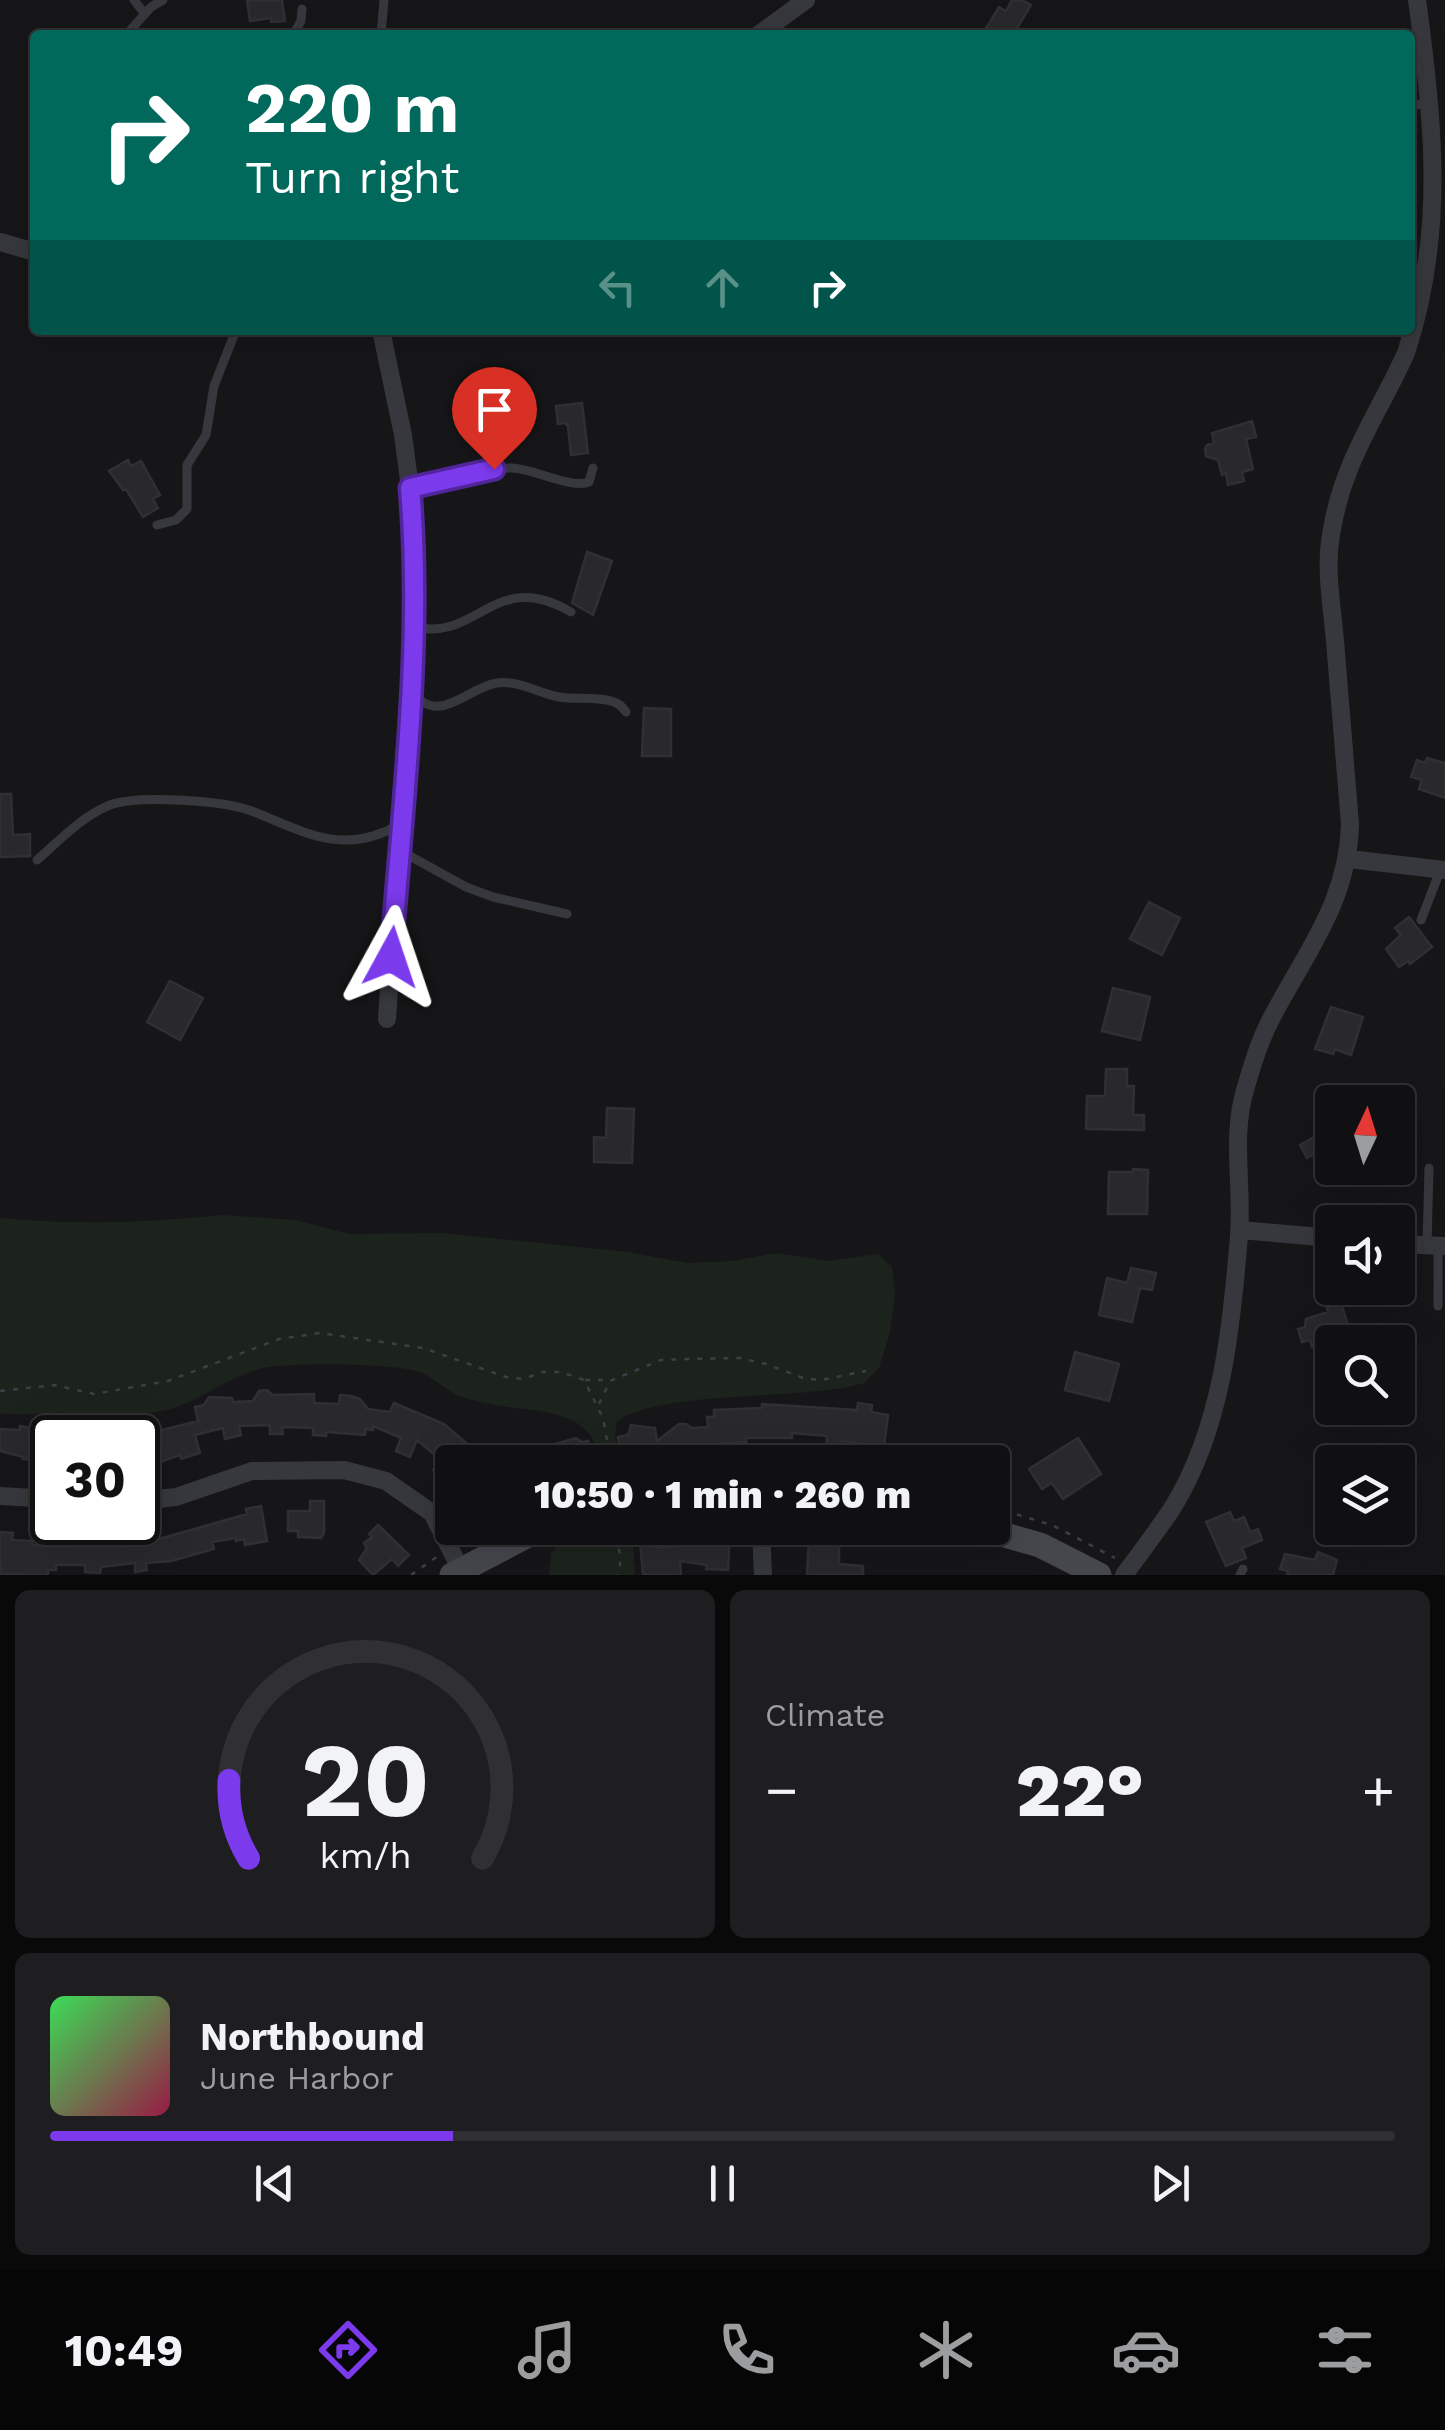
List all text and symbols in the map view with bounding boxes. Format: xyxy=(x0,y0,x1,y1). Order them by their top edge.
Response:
text: 220 m xyxy=(245,67,459,149)
icon: right xyxy=(80,70,210,200)
text: Turn right xyxy=(245,151,459,204)
icon: left xyxy=(590,260,645,315)
icon: ahead xyxy=(695,260,750,315)
icon: right xyxy=(800,260,855,315)
pin xyxy=(452,367,537,470)
icon: arrive xyxy=(467,382,522,437)
position arrow xyxy=(339,905,443,1009)
north arrow xyxy=(1315,1085,1415,1185)
map controls xyxy=(1315,1085,1415,1545)
button: sound xyxy=(1315,1205,1415,1305)
button: search xyxy=(1315,1325,1415,1425)
speed limit sign: 30 xyxy=(30,1415,160,1545)
button: layers xyxy=(1315,1445,1415,1545)
text: 10:50 · 1 min · 260 m xyxy=(534,1473,911,1517)
text: Climate xyxy=(765,1696,885,1734)
text: 20 xyxy=(301,1719,429,1841)
text: 22° xyxy=(1016,1746,1144,1834)
text: − xyxy=(765,1758,798,1822)
text: + xyxy=(1362,1758,1395,1822)
text: km/h xyxy=(319,1835,411,1877)
text: Northbound xyxy=(200,2015,425,2059)
text: June Harbor xyxy=(200,2059,394,2097)
icon: previous xyxy=(247,2156,302,2211)
icon: pause xyxy=(695,2156,750,2211)
icon: next xyxy=(1143,2156,1198,2211)
icon: directions xyxy=(313,2315,383,2385)
icon: music xyxy=(512,2315,582,2385)
icon: phone xyxy=(712,2315,782,2385)
icon: climate xyxy=(911,2315,981,2385)
icon: car xyxy=(1111,2315,1181,2385)
icon: filters xyxy=(1310,2315,1380,2385)
text: 10:49 xyxy=(65,2324,183,2377)

